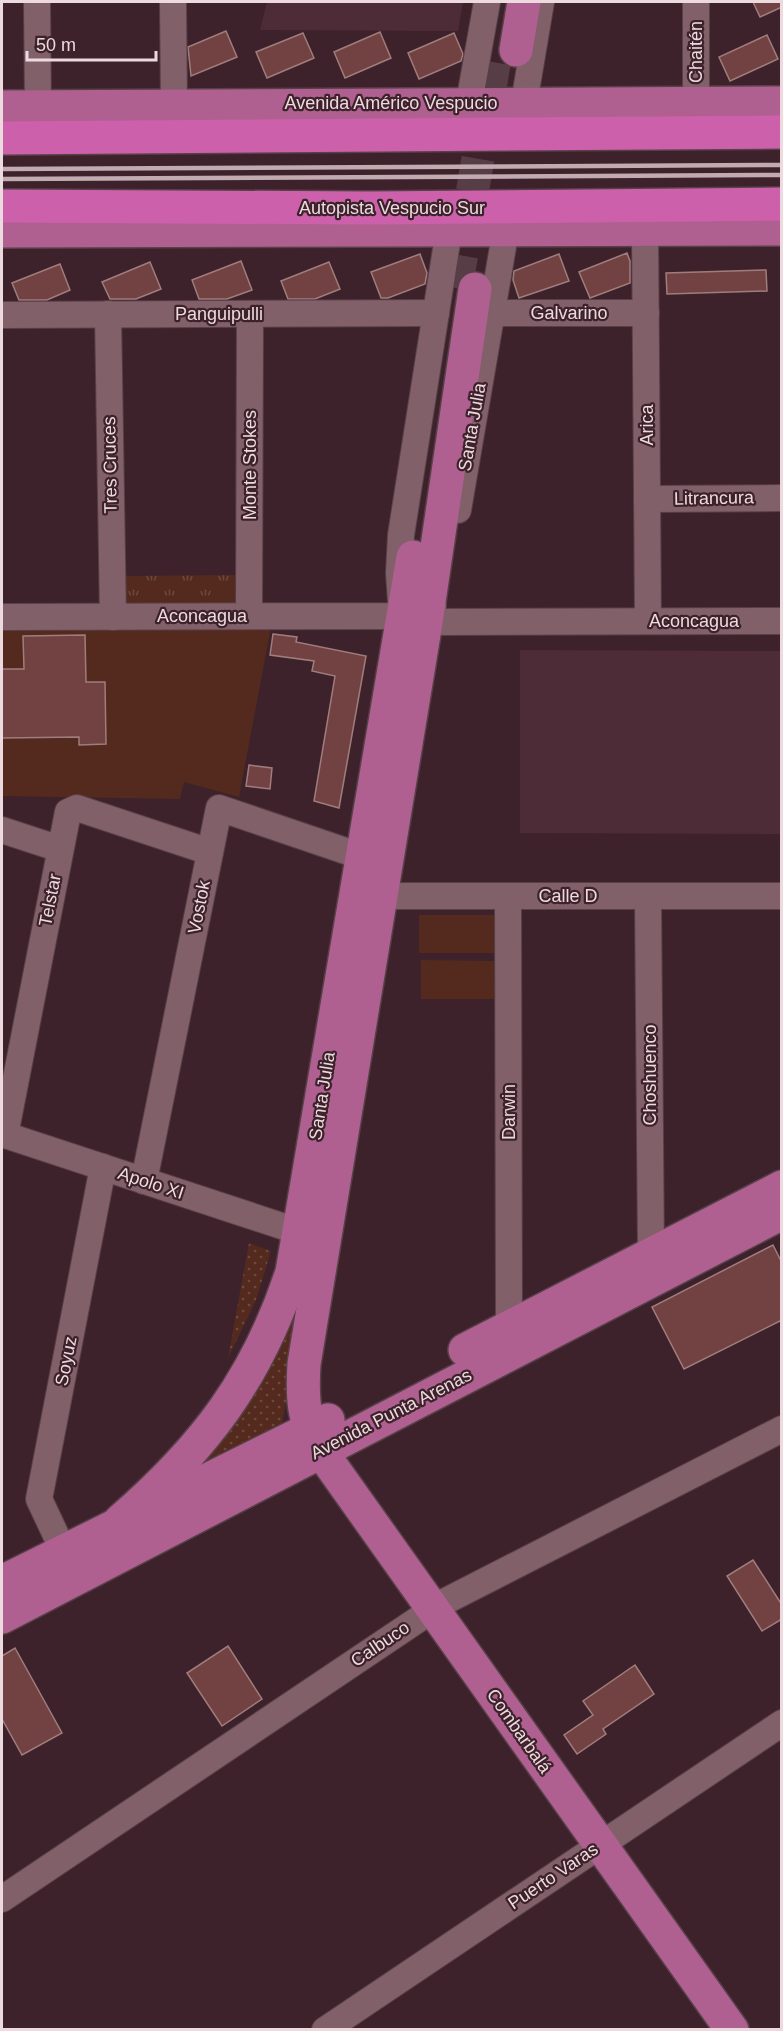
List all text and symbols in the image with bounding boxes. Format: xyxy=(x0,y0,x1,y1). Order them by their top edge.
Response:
street label: Chaitén xyxy=(686,21,706,83)
scale bar xyxy=(27,24,156,62)
text: 50 m xyxy=(36,35,76,55)
street label: Avenida Américo Vespucio xyxy=(285,93,497,113)
street label: Autopista Vespucio Sur xyxy=(299,198,485,218)
street label: Galvarino xyxy=(530,303,608,323)
street label: Panguipulli xyxy=(175,304,263,324)
street label: Santa Julia xyxy=(454,380,490,473)
street label: Arica xyxy=(637,404,657,446)
street label: Monte Stokes xyxy=(240,410,260,520)
street label: Tres Cruces xyxy=(99,416,121,514)
street label: Litrancura xyxy=(674,487,755,509)
street label: Aconcagua xyxy=(157,606,248,626)
street label: Aconcagua xyxy=(649,611,740,631)
street label: Telstar xyxy=(35,872,65,928)
street label: Vostok xyxy=(184,878,214,935)
street label: Calle D xyxy=(538,886,598,906)
street label: Choshuenco xyxy=(640,1024,660,1126)
street label: Santa Julia xyxy=(305,1049,339,1142)
street label: Darwin xyxy=(499,1084,519,1140)
street label: Apolo XI xyxy=(116,1163,186,1203)
street label: Soyuz xyxy=(51,1335,81,1387)
street label: Avenida Punta Arenas xyxy=(307,1365,475,1463)
street label: Calbuco xyxy=(347,1617,413,1671)
street label: Combarbalá xyxy=(483,1685,556,1778)
street label: Puerto Varas xyxy=(504,1839,602,1913)

